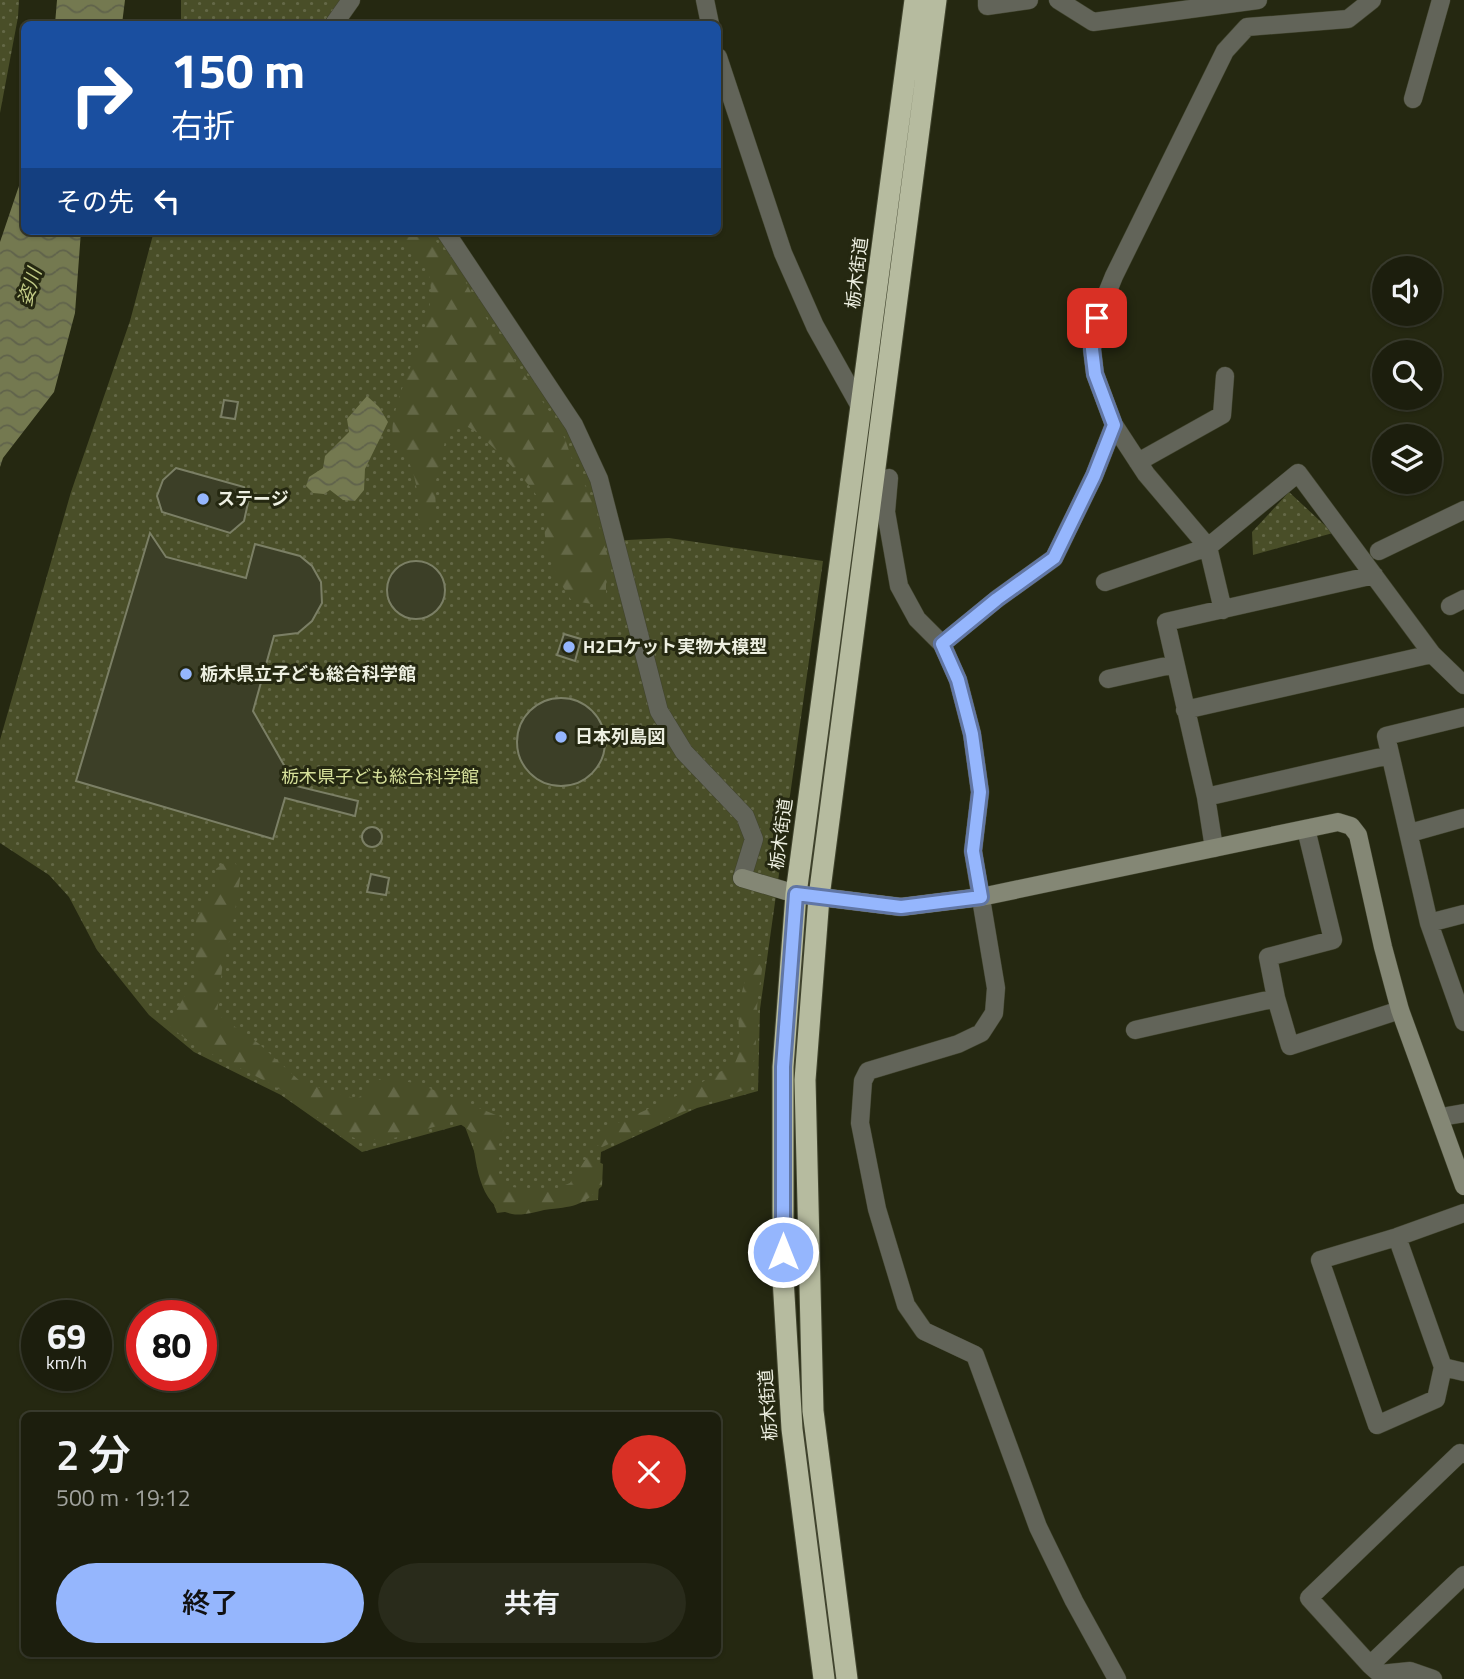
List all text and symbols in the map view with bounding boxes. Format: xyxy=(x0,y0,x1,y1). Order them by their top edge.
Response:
text: 150 m xyxy=(171,32,305,107)
icon: right xyxy=(56,49,147,140)
text: 右折 xyxy=(171,101,235,149)
text: その先 xyxy=(56,182,134,221)
icon: left xyxy=(148,182,186,220)
street label: 栃木街道 xyxy=(839,236,874,310)
map controls xyxy=(1372,256,1442,494)
button: sound xyxy=(1372,256,1442,326)
water label: 姿川 xyxy=(9,263,49,309)
pin xyxy=(1067,288,1127,348)
icon: arrive xyxy=(1078,299,1116,337)
button: search xyxy=(1372,340,1442,410)
button: layers xyxy=(1372,424,1442,494)
place label: ステージ xyxy=(217,485,289,512)
marker: ステージ xyxy=(195,491,211,507)
place label: H2ロケット実物大模型 xyxy=(583,633,767,660)
marker: H2ロケット実物大模型 xyxy=(561,639,577,655)
place label: 栃木県立子ども総合科学館 xyxy=(200,660,416,687)
marker: 栃木県立子ども総合科学館 xyxy=(178,666,194,682)
place label: 日本列島図 xyxy=(575,723,665,750)
marker: 日本列島図 xyxy=(553,729,569,745)
park label: 栃木県子ども総合科学館 xyxy=(281,763,479,790)
street label: 栃木街道 xyxy=(762,796,799,871)
position arrow xyxy=(746,1215,820,1289)
speed limit sign: 80 xyxy=(126,1300,217,1391)
text: 69 xyxy=(47,1309,86,1363)
text: km/h xyxy=(46,1349,87,1376)
street label: 栃木街道 xyxy=(752,1368,783,1442)
text: 2 分 xyxy=(56,1422,131,1486)
button: close xyxy=(612,1435,686,1509)
text: 500 m · 19:12 xyxy=(56,1480,191,1515)
button: 終了 xyxy=(56,1563,364,1643)
button: 共有 xyxy=(378,1563,686,1643)

